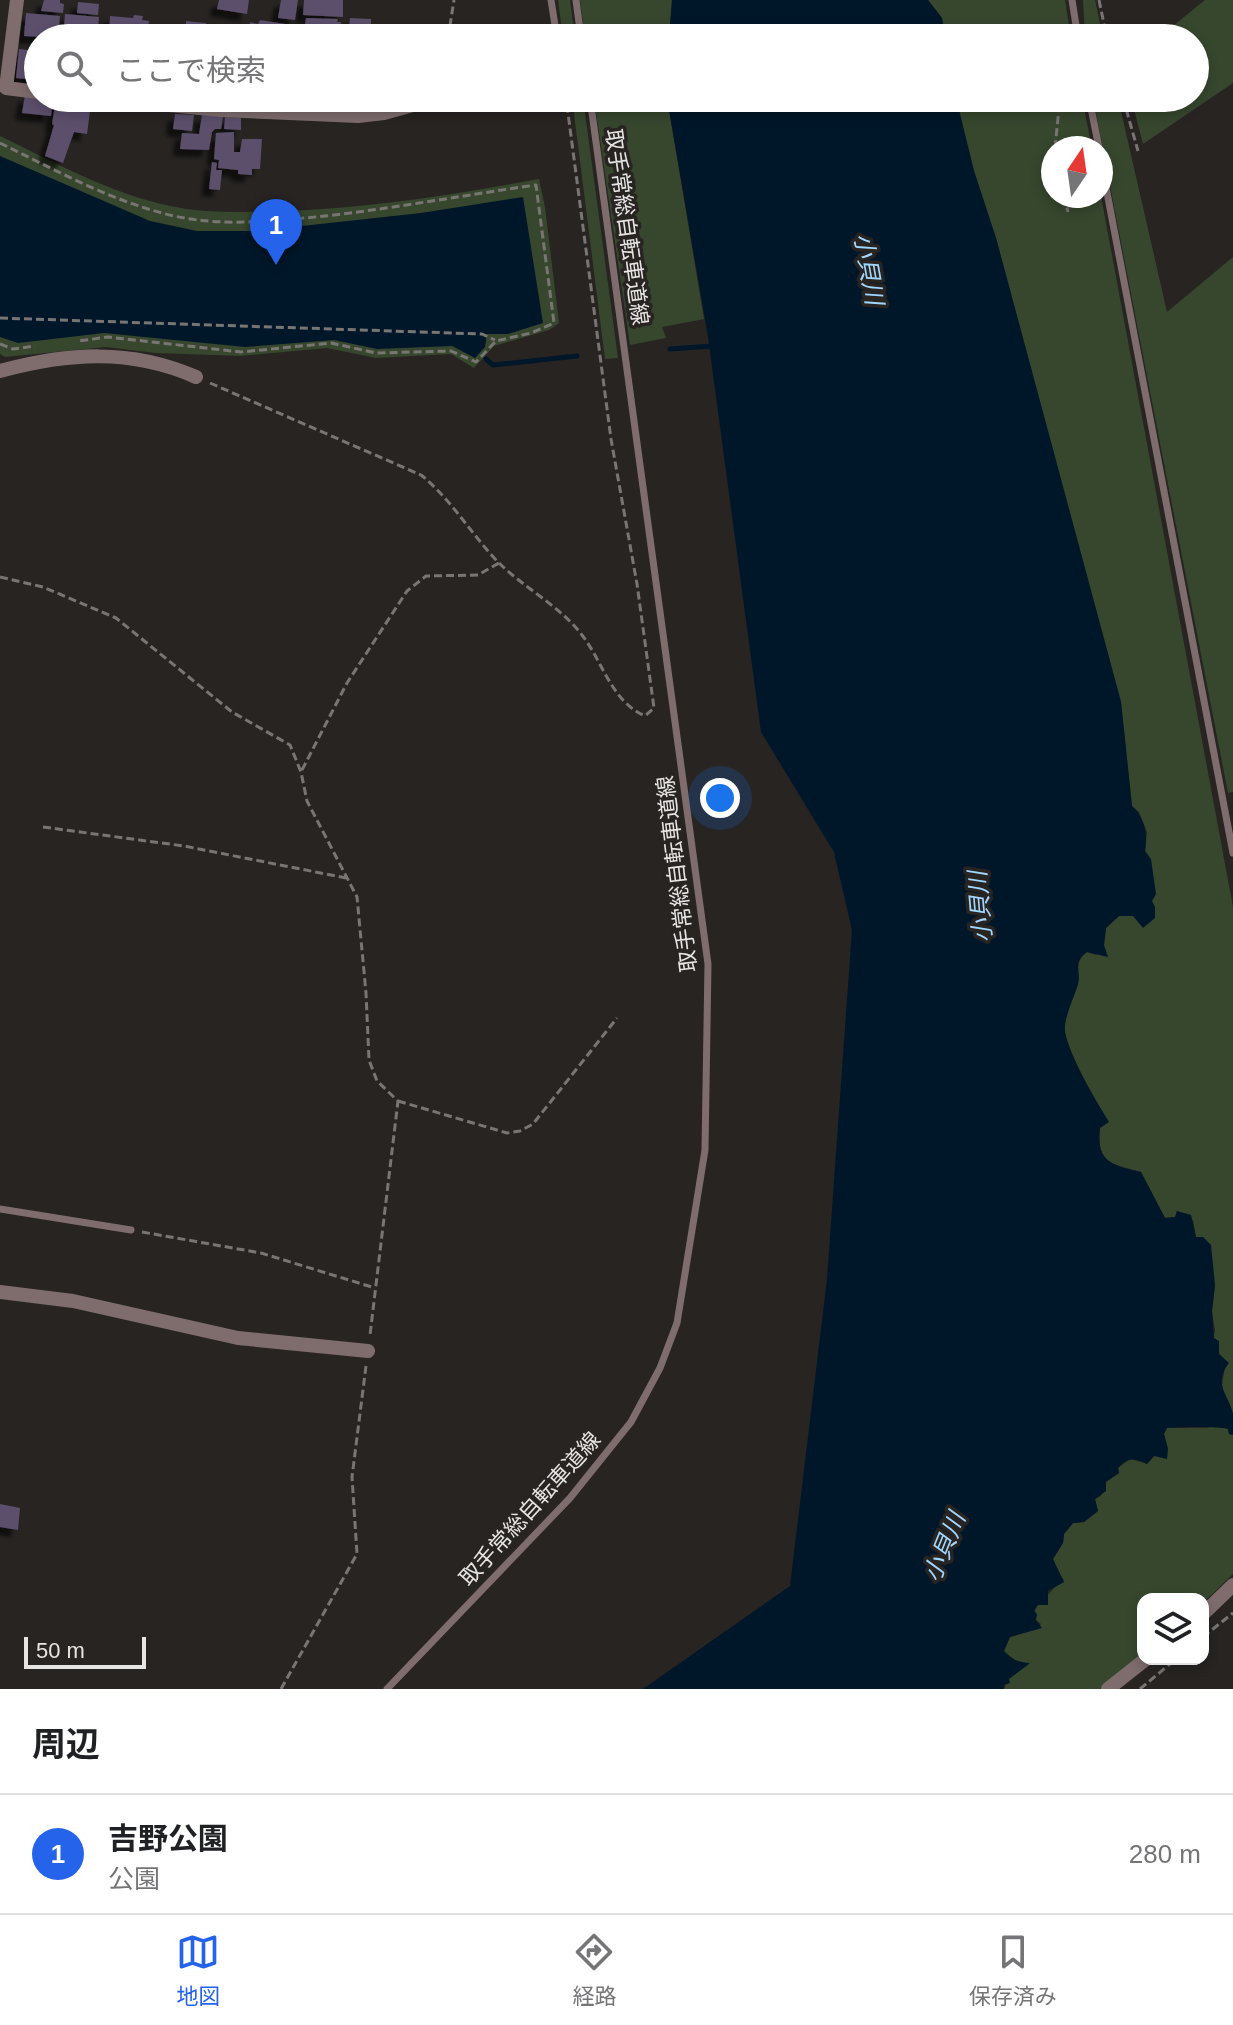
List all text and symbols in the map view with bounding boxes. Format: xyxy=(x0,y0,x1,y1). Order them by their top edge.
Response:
search box xyxy=(24,24,1209,112)
icon: search xyxy=(52,46,96,90)
text: ここで検索 xyxy=(116,54,266,87)
street label: 取手常総自転車道線 xyxy=(601,127,653,327)
north arrow xyxy=(1041,136,1113,208)
pin: 1 xyxy=(250,199,302,265)
water label: 小貝川 xyxy=(849,231,889,310)
street label: 取手常総自転車道線 xyxy=(653,774,701,974)
your location xyxy=(700,778,740,818)
water label: 小貝川 xyxy=(963,867,997,944)
street label: 取手常総自転車道線 xyxy=(454,1427,606,1591)
water label: 小貝川 xyxy=(918,1506,971,1585)
map controls xyxy=(1137,1593,1209,1665)
button: layers xyxy=(1137,1593,1209,1665)
scale bar xyxy=(24,1633,146,1669)
text: 50 m xyxy=(36,1638,85,1663)
text: 周辺 xyxy=(32,1725,100,1763)
text: 吉野公園 xyxy=(108,1822,228,1855)
text: 1 xyxy=(51,1839,65,1869)
text: 280 m xyxy=(1129,1839,1201,1869)
text: 公園 xyxy=(108,1864,160,1894)
tab: 地図 xyxy=(176,1930,220,2010)
tab: 経路 xyxy=(572,1930,617,2010)
tab: 保存済み xyxy=(969,1930,1057,2010)

